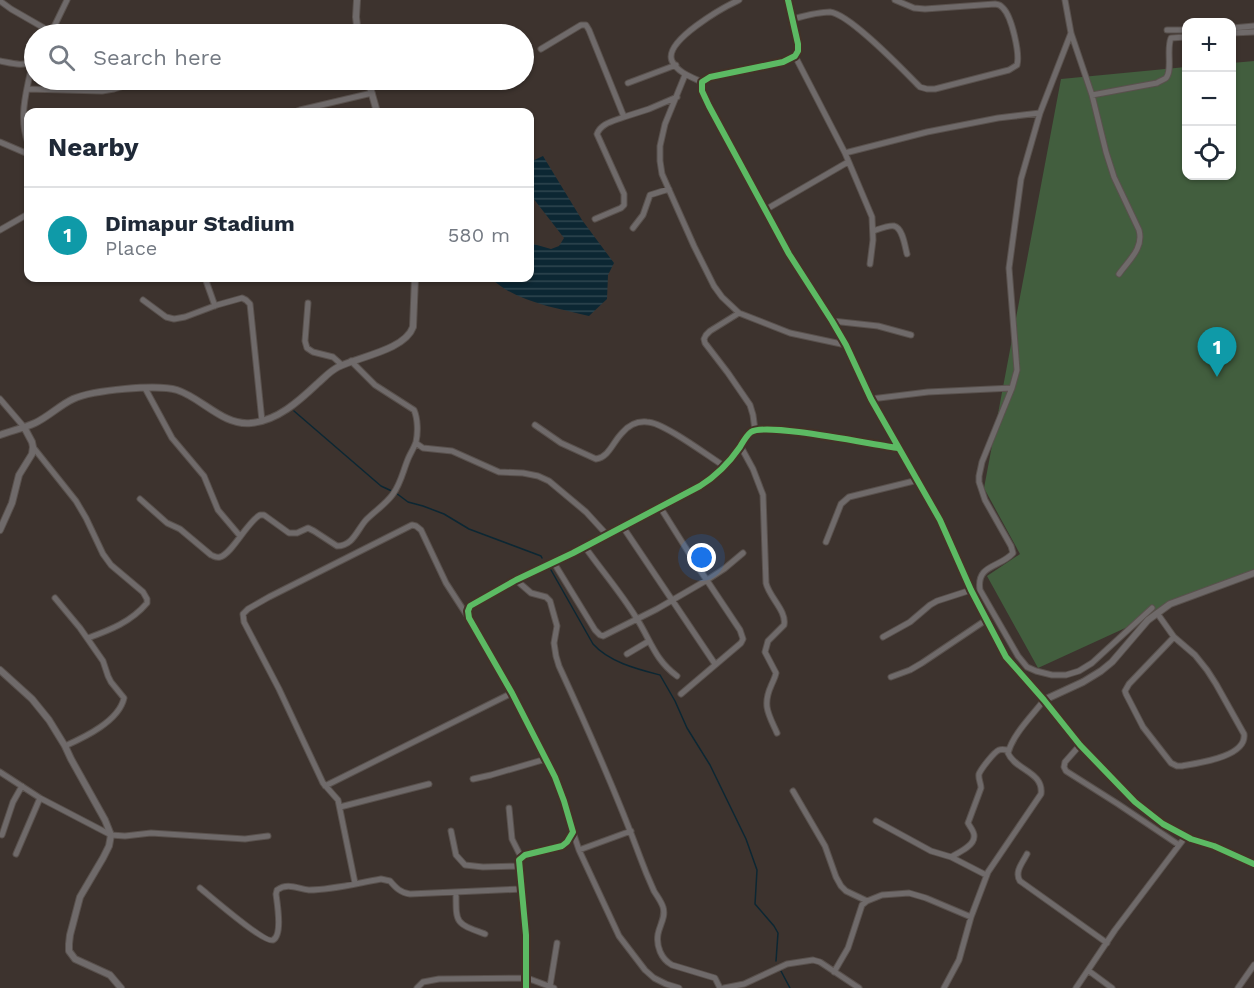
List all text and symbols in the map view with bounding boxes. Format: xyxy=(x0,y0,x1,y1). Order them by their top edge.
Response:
map controls xyxy=(1182,18,1236,180)
button: + xyxy=(1182,18,1236,72)
search box xyxy=(24,24,534,90)
icon: search xyxy=(45,41,78,74)
text: Search here xyxy=(93,45,222,70)
button: − xyxy=(1182,72,1236,126)
button: locate xyxy=(1182,126,1236,180)
text: Nearby xyxy=(48,132,139,162)
text: Dimapur Stadium xyxy=(105,211,295,236)
text: 1 xyxy=(63,223,72,247)
text: 580 m xyxy=(448,223,510,247)
text: Place xyxy=(105,236,157,260)
pin: 1 xyxy=(1198,328,1236,377)
your location xyxy=(687,543,716,572)

